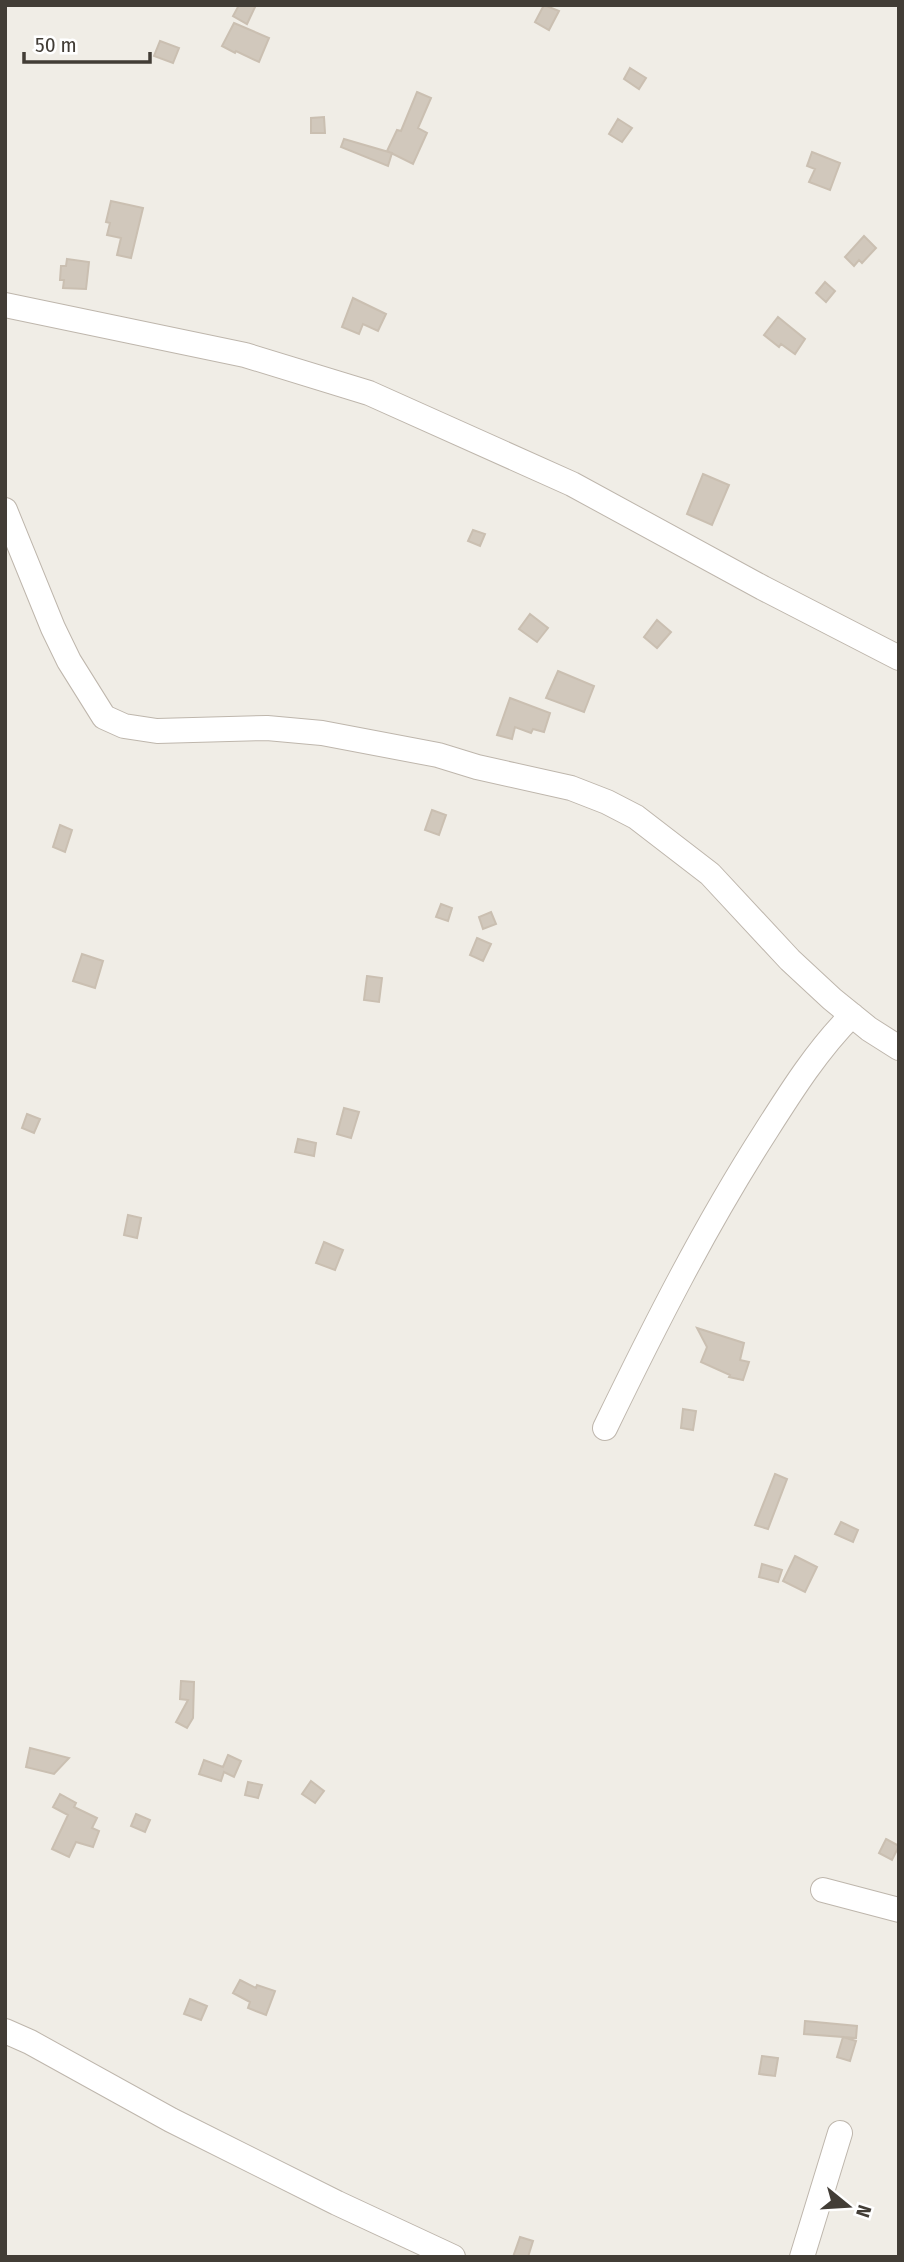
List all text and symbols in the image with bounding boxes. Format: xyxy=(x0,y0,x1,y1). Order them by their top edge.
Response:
scale bar xyxy=(24,21,150,65)
text: 50 m xyxy=(35,32,77,58)
north arrow xyxy=(813,2171,883,2241)
text: N xyxy=(851,2202,876,2220)

